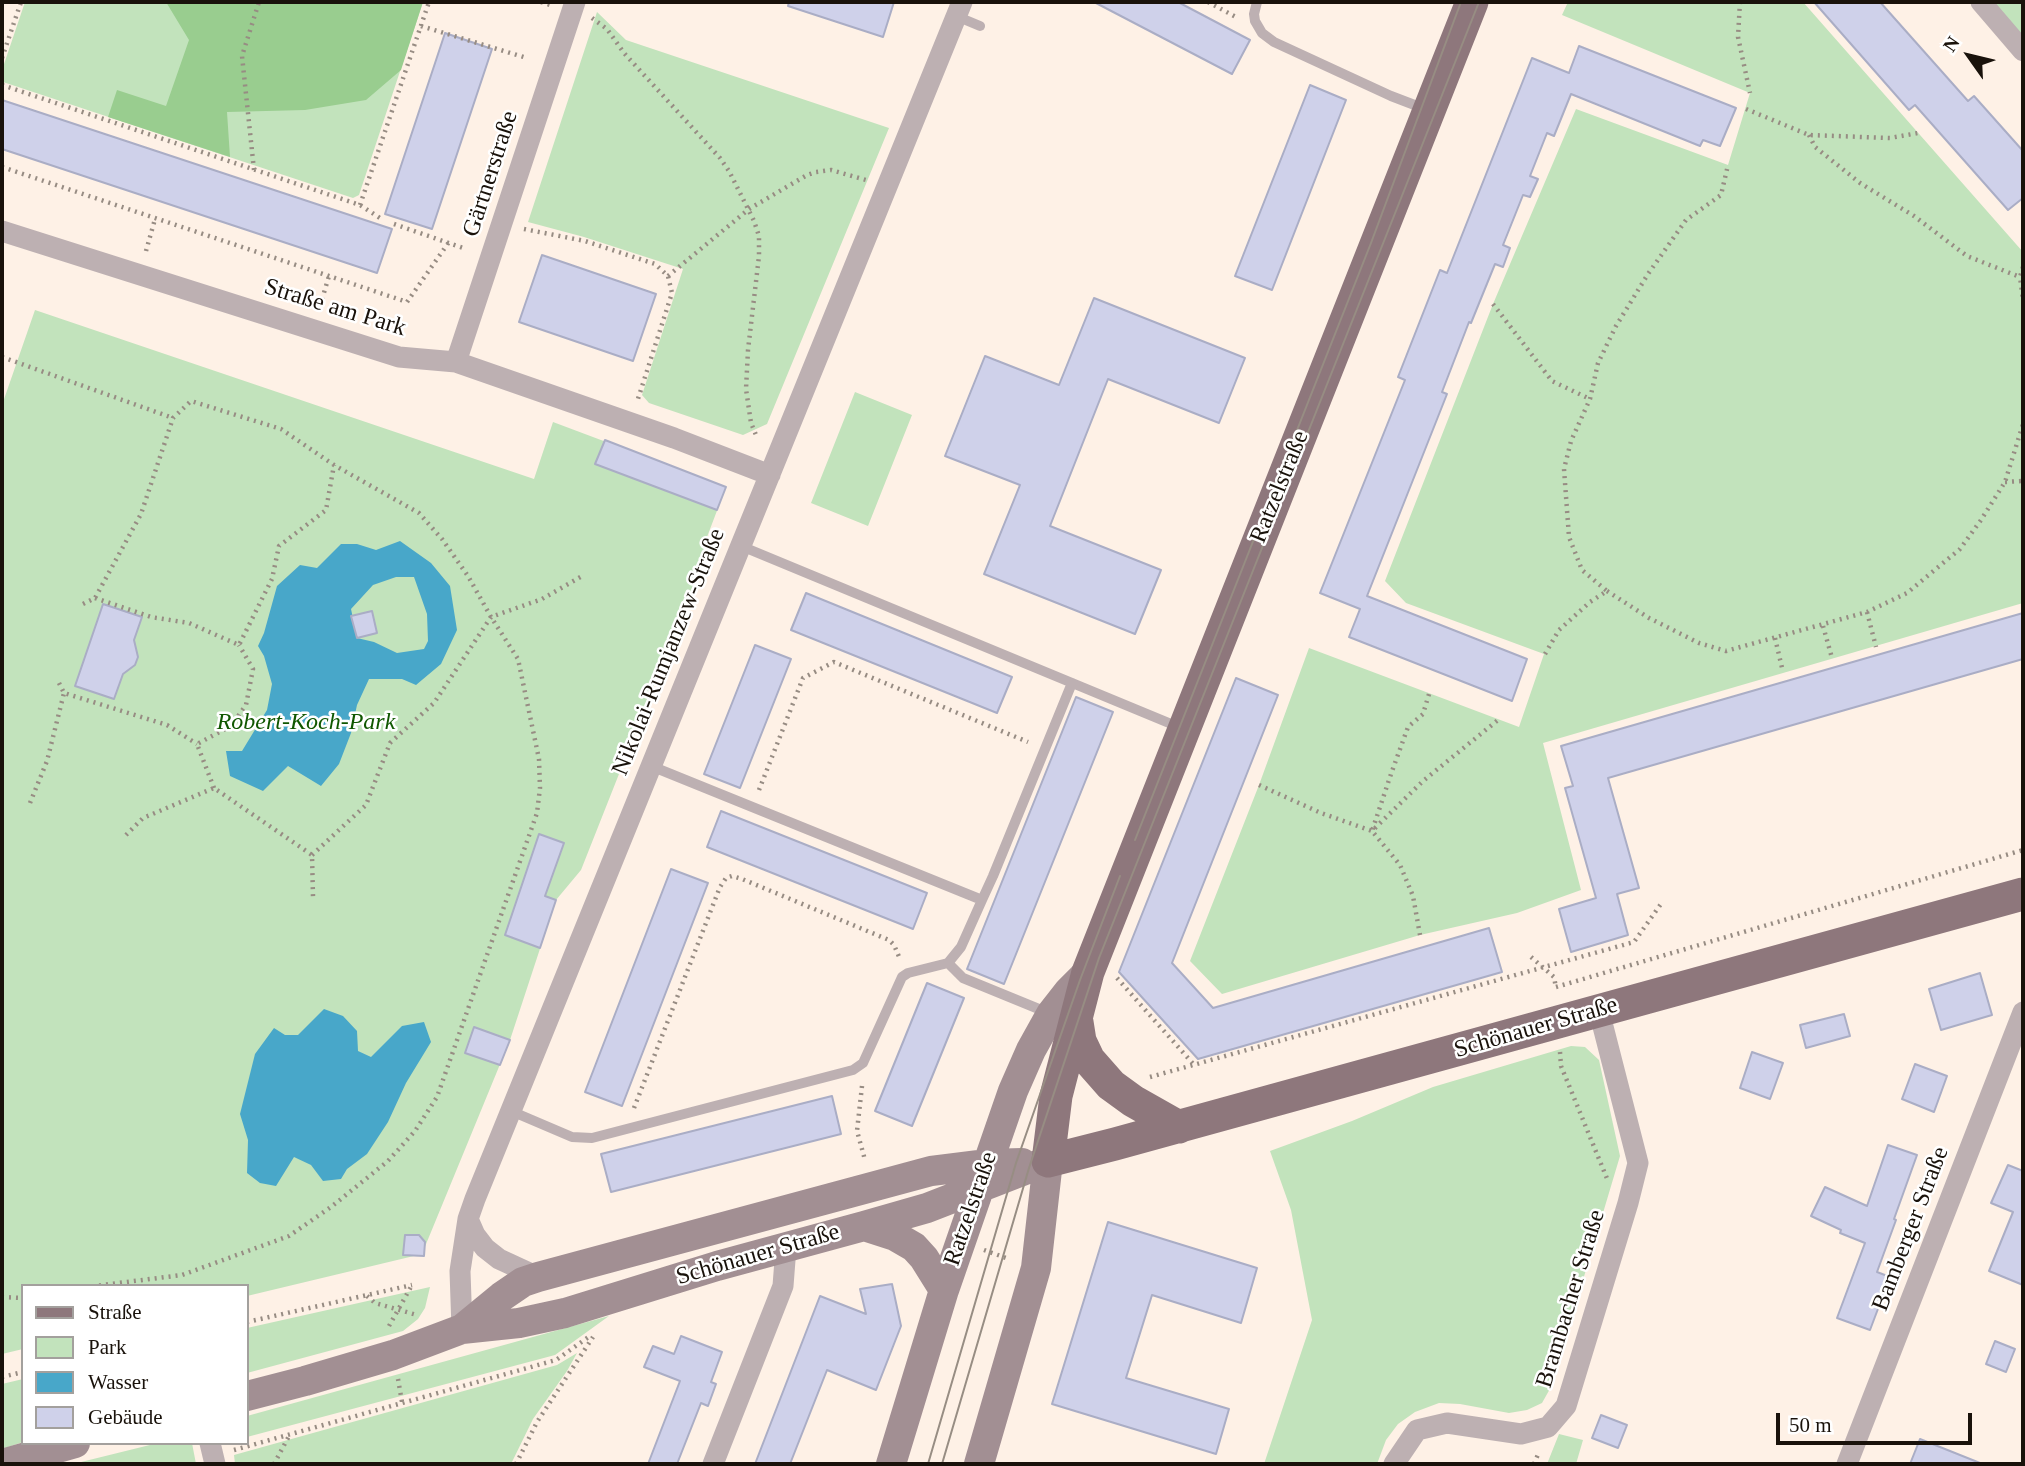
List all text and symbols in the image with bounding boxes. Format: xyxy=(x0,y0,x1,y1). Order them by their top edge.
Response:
north arrow xyxy=(1934,21,2004,91)
text: N xyxy=(1939,32,1964,56)
street label: Gärtnerstraße xyxy=(457,107,525,241)
street label: Straße am Park xyxy=(261,273,409,343)
street label: Ratzelstraße xyxy=(1244,427,1316,547)
street label: Nikolai-Rumjanzew-Straße xyxy=(606,524,732,780)
park label: Robert-Koch-Park xyxy=(217,709,395,737)
street label: Schönauer Straße xyxy=(1451,991,1621,1065)
street label: Bamberger Straße xyxy=(1866,1143,1956,1315)
street label: Ratzelstraße xyxy=(938,1148,1004,1270)
street label: Brambacher Straße xyxy=(1530,1207,1612,1391)
street label: Schönauer Straße xyxy=(673,1218,843,1292)
legend xyxy=(21,1284,248,1445)
text: Straße xyxy=(88,1300,142,1324)
text: Park xyxy=(88,1335,127,1359)
text: Wasser xyxy=(88,1370,148,1394)
scale bar xyxy=(1780,1400,1976,1444)
text: Gebäude xyxy=(88,1405,163,1429)
text: 50 m xyxy=(1789,1413,1832,1437)

